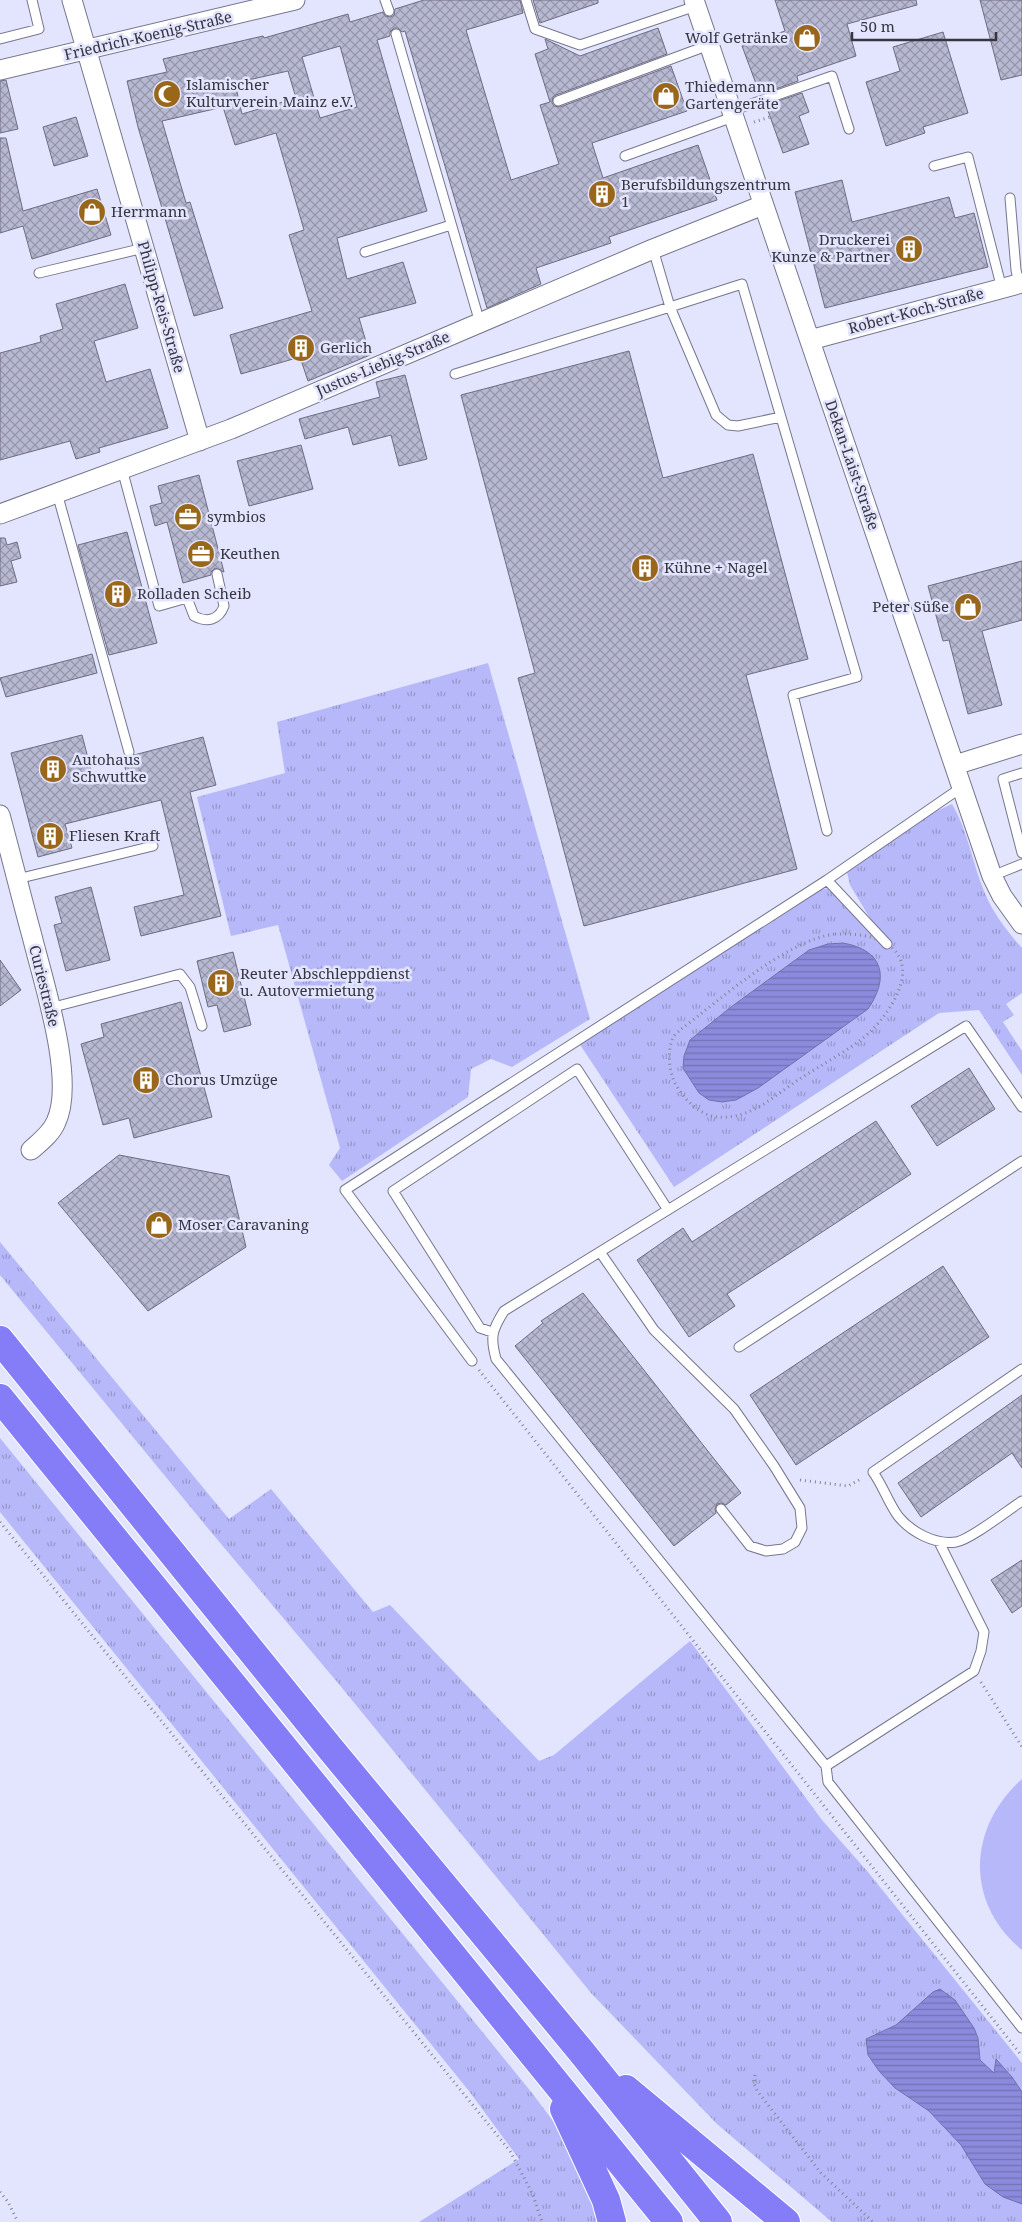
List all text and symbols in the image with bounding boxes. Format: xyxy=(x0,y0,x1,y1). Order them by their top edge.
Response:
street label: Friedrich-Koenig-Straße xyxy=(62,6,234,64)
scale bar xyxy=(852,10,996,42)
text: 50 m xyxy=(860,16,895,36)
shop icon: Wolf Getränke xyxy=(792,23,822,53)
place label: Wolf Getränke xyxy=(685,27,788,47)
place label: Islamischer Kulturverein Mainz e.V. xyxy=(186,74,353,111)
place label: Thiedemann Gartengeräte xyxy=(685,76,779,113)
mosque icon: Islamischer Kulturverein Mainz e.V. xyxy=(152,79,182,109)
shop icon: Thiedemann Gartengeräte xyxy=(651,81,681,111)
place label: Berufsbildungszentrum 1 xyxy=(621,174,791,211)
building icon: Berufsbildungszentrum 1 xyxy=(587,179,617,209)
shop icon: Herrmann xyxy=(77,197,107,227)
place label: Herrmann xyxy=(111,201,187,221)
place label: Druckerei Kunze & Partner xyxy=(771,229,890,266)
building icon: Druckerei Kunze & Partner xyxy=(894,234,924,264)
street label: Philipp-Reis-Straße xyxy=(134,238,190,375)
street label: Robert-Koch-Straße xyxy=(846,282,986,338)
street label: Justus-Liebig-Straße xyxy=(312,326,452,401)
building icon: Gerlich xyxy=(286,333,316,363)
place label: Gerlich xyxy=(320,337,373,357)
street label: Dekan-Laist-Straße xyxy=(821,397,885,532)
office icon: symbios xyxy=(173,502,203,532)
place label: symbios xyxy=(207,506,266,526)
office icon: Keuthen xyxy=(186,539,216,569)
place label: Keuthen xyxy=(220,543,281,563)
building icon: Kühne + Nagel xyxy=(630,553,660,583)
place label: Kühne + Nagel xyxy=(664,557,768,577)
building icon: Rolladen Scheib xyxy=(103,579,133,609)
place label: Rolladen Scheib xyxy=(137,583,251,603)
shop icon: Peter Süße xyxy=(953,592,983,622)
place label: Peter Süße xyxy=(872,596,949,616)
place label: Autohaus Schwuttke xyxy=(72,749,147,786)
building icon: Autohaus Schwuttke xyxy=(38,754,68,784)
building icon: Fliesen Kraft xyxy=(35,821,65,851)
place label: Fliesen Kraft xyxy=(69,825,160,845)
street label: Curiestraße xyxy=(25,943,65,1029)
place label: Reuter Abschleppdienst u. Autovermietung xyxy=(240,963,410,1000)
building icon: Reuter Abschleppdienst u. Autovermietung xyxy=(206,968,236,998)
building icon: Chorus Umzüge xyxy=(131,1065,161,1095)
place label: Chorus Umzüge xyxy=(165,1069,278,1089)
shop icon: Moser Caravaning xyxy=(144,1210,174,1240)
place label: Moser Caravaning xyxy=(178,1214,309,1234)

